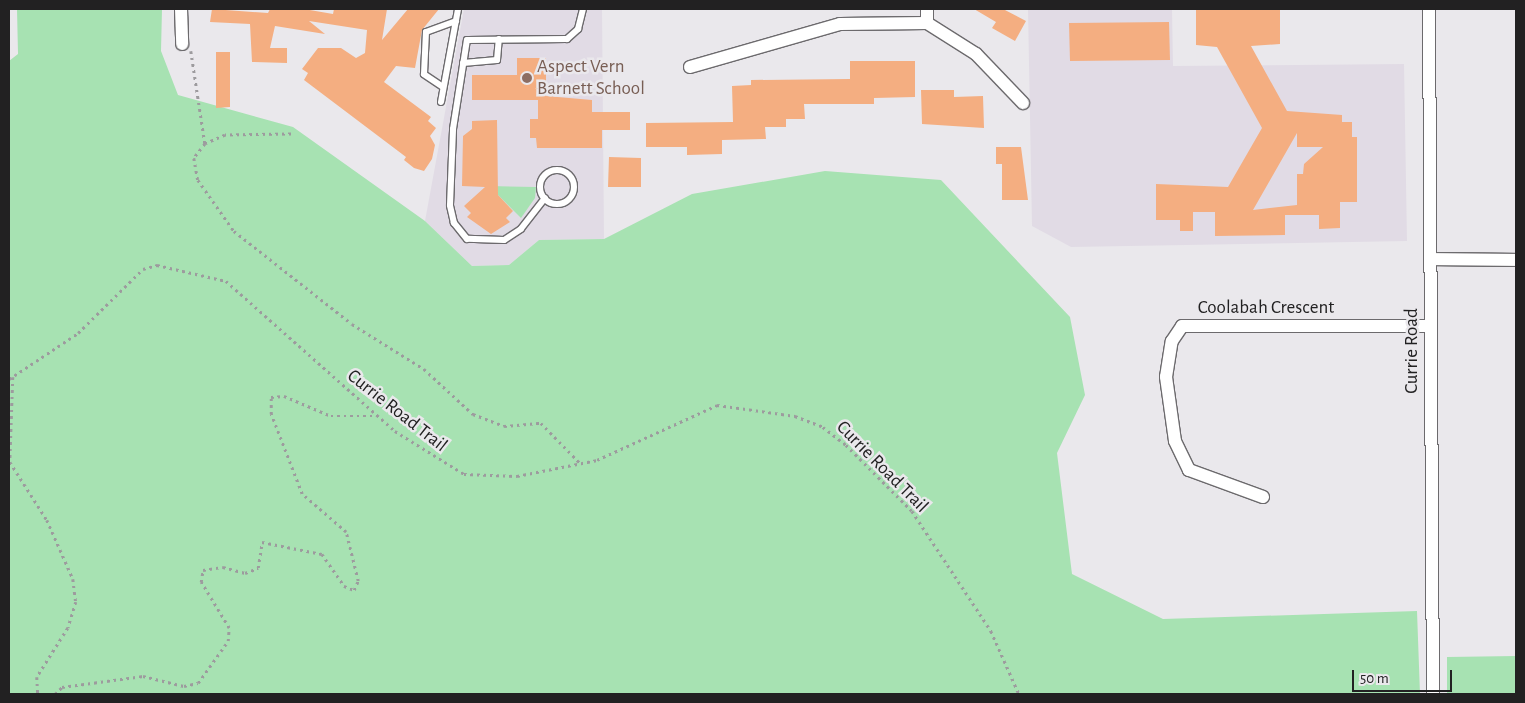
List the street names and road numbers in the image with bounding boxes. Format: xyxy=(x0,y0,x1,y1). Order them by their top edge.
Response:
street label: Coolabah Crescent xyxy=(1198,297,1334,319)
street label: Currie Road xyxy=(1401,308,1423,394)
street label: Currie Road Trail xyxy=(342,365,452,457)
street label: Currie Road Trail xyxy=(831,416,933,518)

